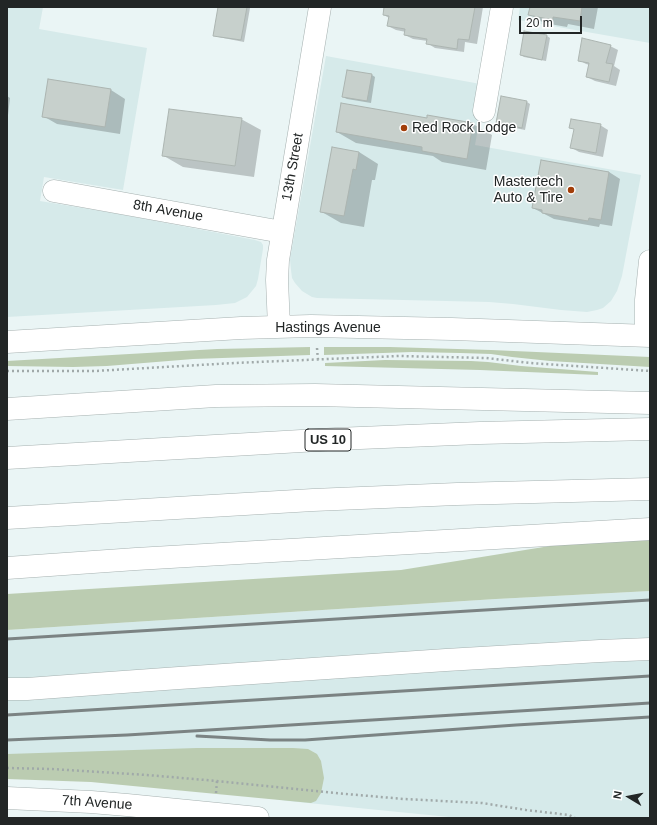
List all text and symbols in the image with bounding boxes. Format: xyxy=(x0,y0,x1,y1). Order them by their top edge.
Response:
scale bar xyxy=(521,8,584,34)
text: 20 m xyxy=(526,16,553,30)
place label: Red Rock Lodge xyxy=(412,120,516,136)
marker: Red Rock Lodge xyxy=(399,123,409,133)
street label: 13th Street xyxy=(279,132,307,202)
place label: Mastertech Auto & Tire xyxy=(493,174,563,206)
marker: Mastertech Auto & Tire xyxy=(566,185,576,195)
street label: 8th Avenue xyxy=(132,197,204,225)
street label: Hastings Avenue xyxy=(275,320,381,336)
road number: US 10 xyxy=(305,429,351,451)
north arrow xyxy=(609,777,649,817)
text: N xyxy=(611,790,624,800)
street label: 7th Avenue xyxy=(61,792,133,814)

